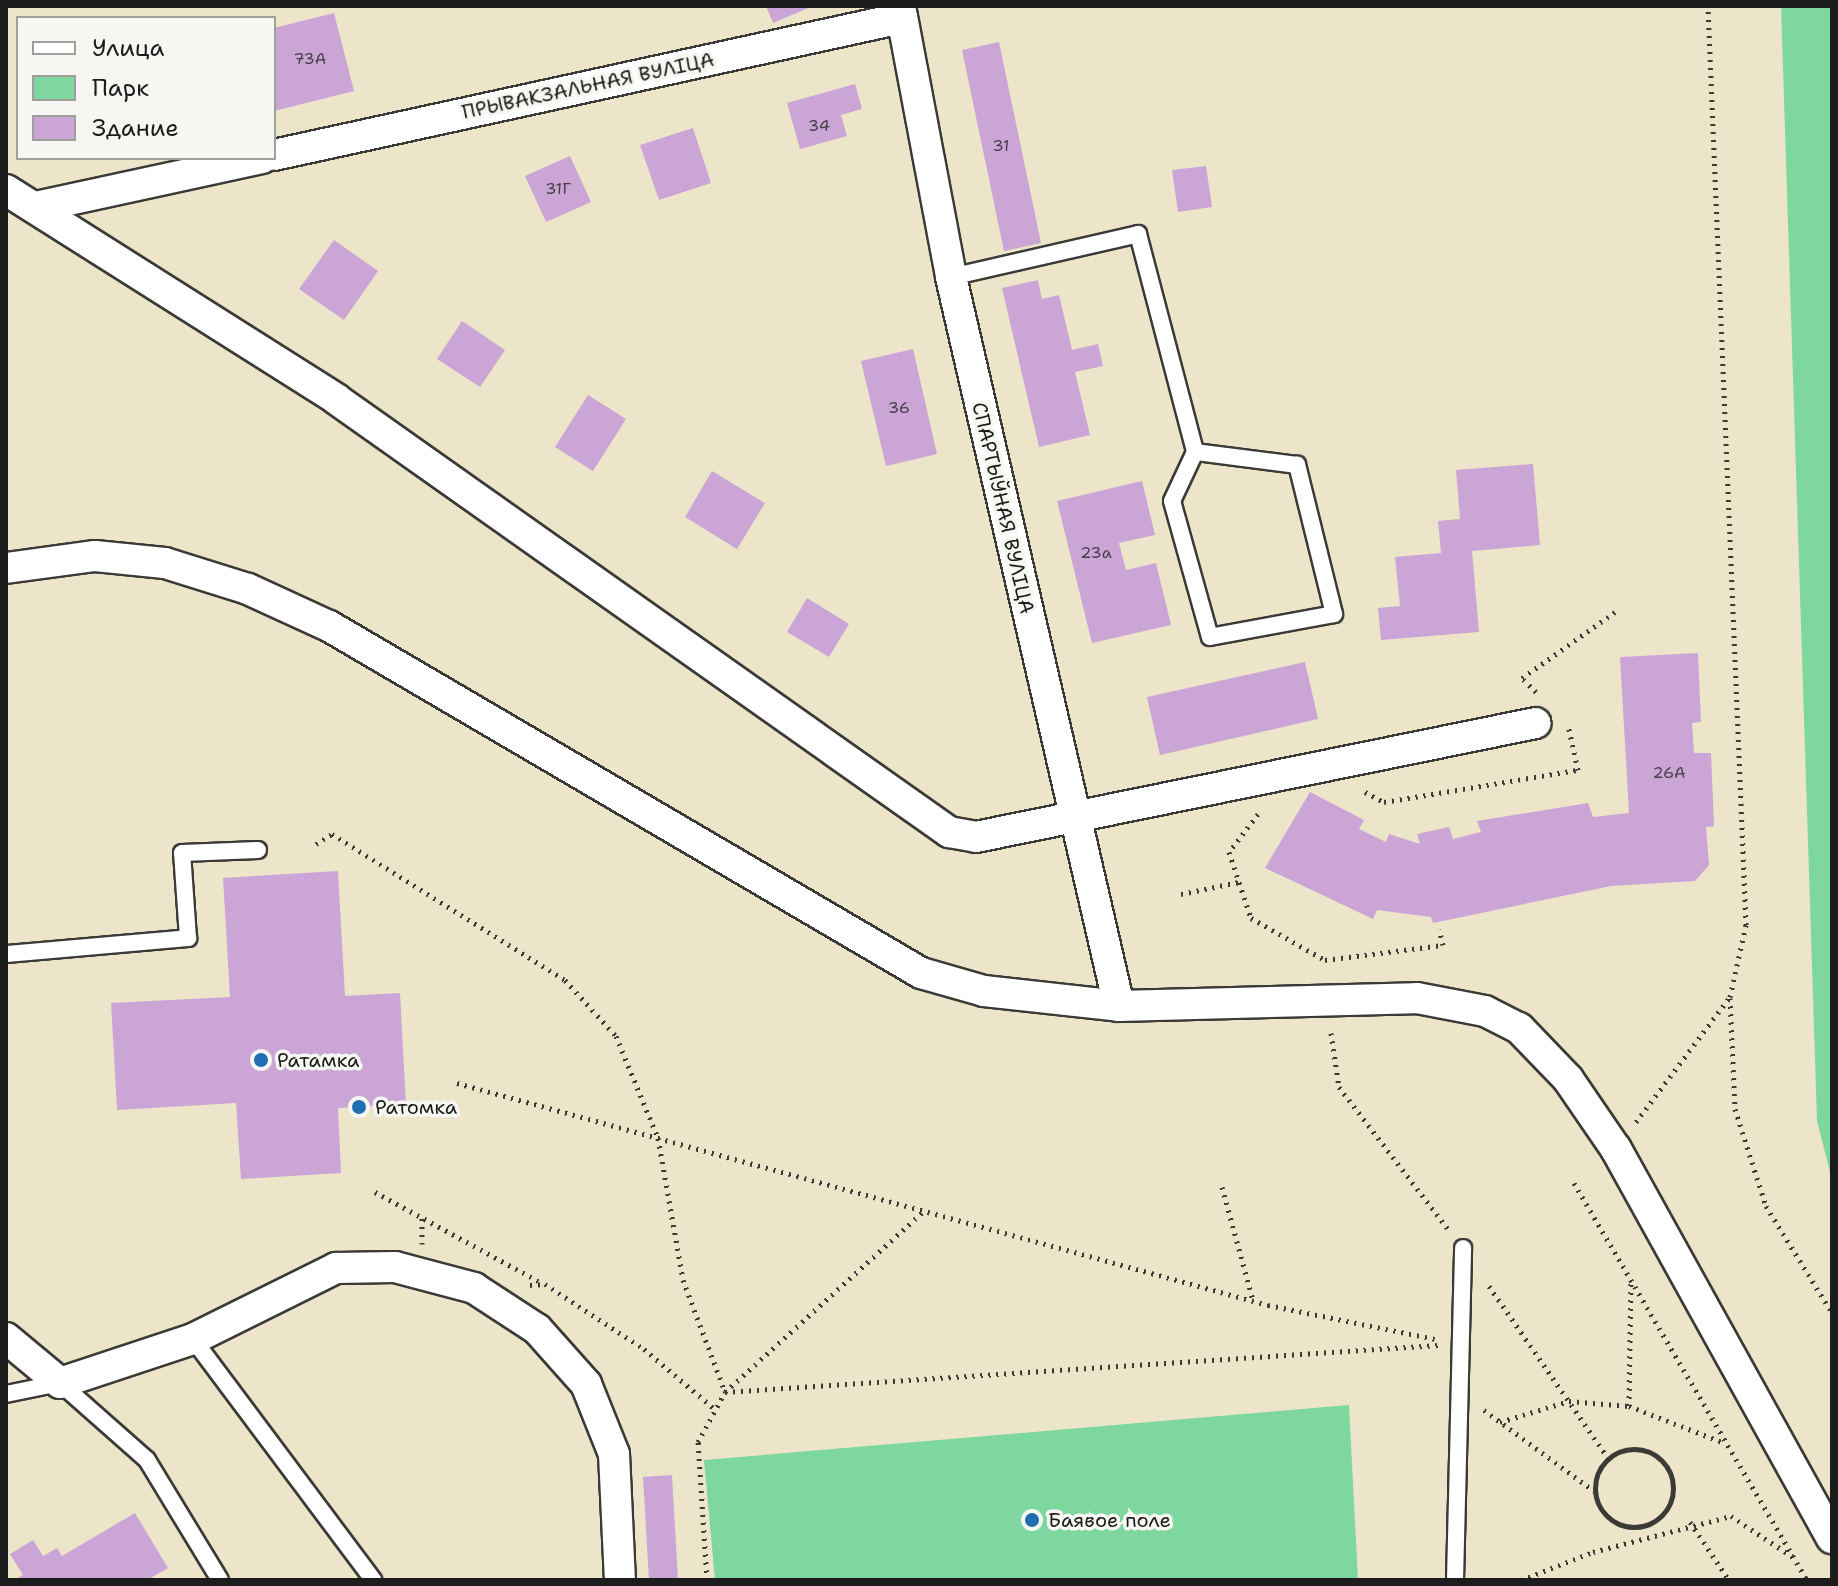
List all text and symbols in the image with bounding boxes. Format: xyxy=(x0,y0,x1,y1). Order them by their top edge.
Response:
legend xyxy=(16,16,276,160)
text: Улица xyxy=(92,32,165,64)
street label: ПРЫВАКЗАЛЬНАЯ ВУЛІЦА xyxy=(460,48,716,124)
house number: 73А xyxy=(294,49,326,69)
text: Парк xyxy=(92,72,149,104)
text: Здание xyxy=(92,112,179,144)
house number: 34 xyxy=(808,116,830,136)
house number: 31 xyxy=(992,136,1010,156)
house number: 31Г xyxy=(545,179,571,199)
house number: 36 xyxy=(888,398,910,418)
street label: СПАРТЫЎНАЯ ВУЛІЦА xyxy=(967,400,1039,616)
house number: 23а xyxy=(1080,543,1112,563)
house number: 26A xyxy=(1653,763,1685,783)
place label: Ратамка xyxy=(277,1048,360,1072)
marker: Ратамка xyxy=(252,1051,270,1069)
place label: Ратомка xyxy=(375,1095,457,1119)
marker: Ратомка xyxy=(350,1098,368,1116)
place label: Баявое поле xyxy=(1048,1508,1171,1532)
marker: Баявое поле xyxy=(1023,1511,1041,1529)

